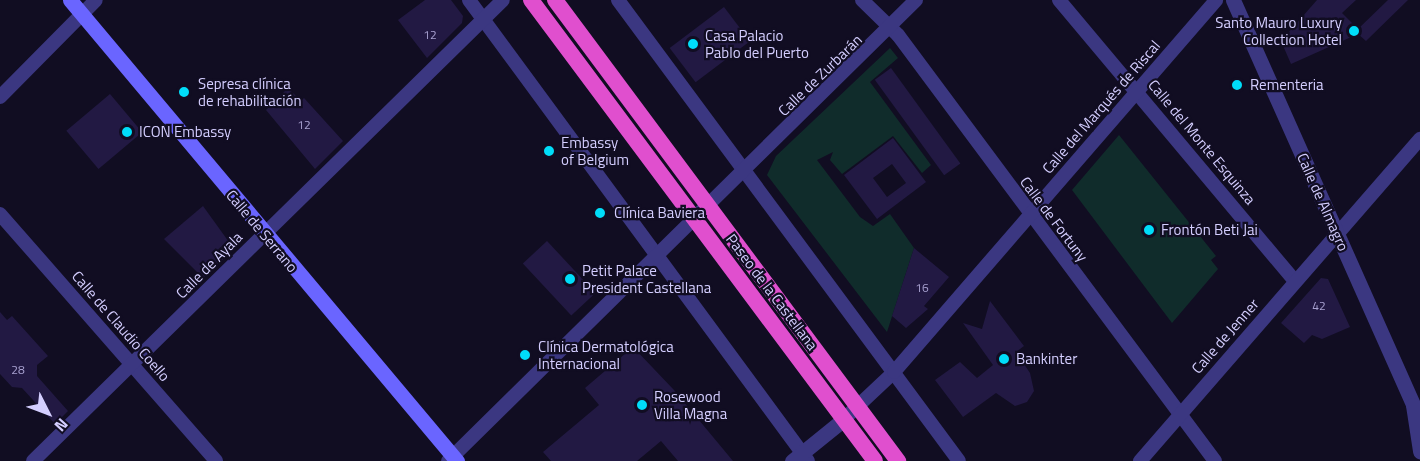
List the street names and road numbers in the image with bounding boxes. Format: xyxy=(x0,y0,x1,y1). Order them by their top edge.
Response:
street label: Calle de Zurbarán xyxy=(774,30,866,120)
street label: Calle del Marqués de Riscal xyxy=(1038,37,1164,177)
street label: Calle del Monte Esquinza xyxy=(1145,76,1259,208)
street label: Calle de Almagro xyxy=(1293,150,1353,254)
street label: Calle de Fortuny xyxy=(1016,173,1092,265)
street label: Calle de Serrano xyxy=(222,186,302,276)
street label: Calle de Ayala xyxy=(172,228,246,302)
street label: Paseo de la Castellana xyxy=(722,230,822,354)
street label: Calle de Claudio Coello xyxy=(68,267,174,385)
street label: Calle de Jenner xyxy=(1188,295,1262,377)

